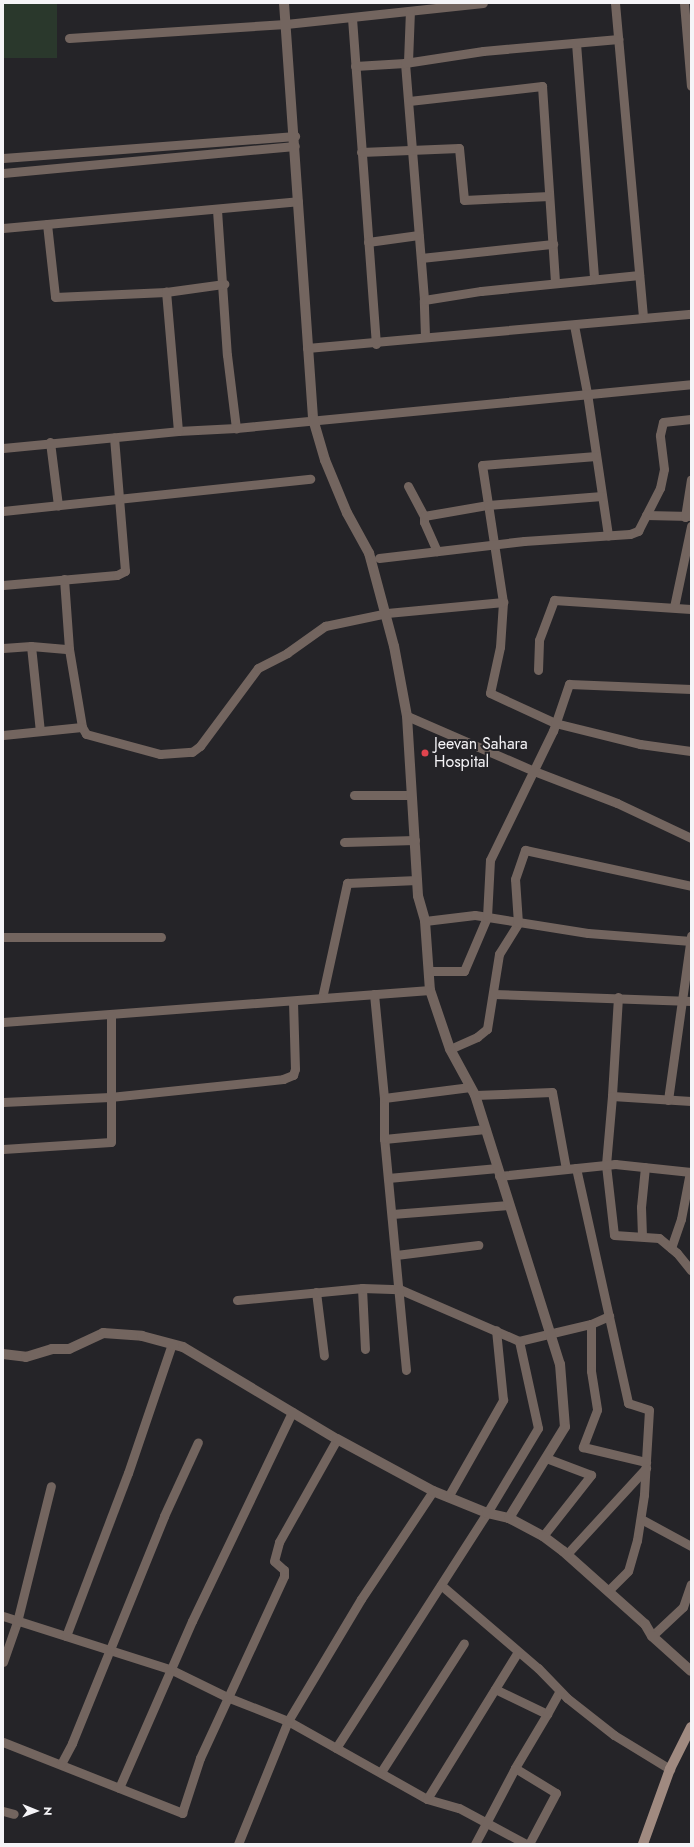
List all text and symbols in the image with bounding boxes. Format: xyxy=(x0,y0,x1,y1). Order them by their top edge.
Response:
place label: Jeevan Sahara Hospital xyxy=(434,734,528,772)
marker: Jeevan Sahara Hospital xyxy=(419,747,431,759)
north arrow xyxy=(16,1791,56,1831)
text: N xyxy=(40,1807,56,1816)

